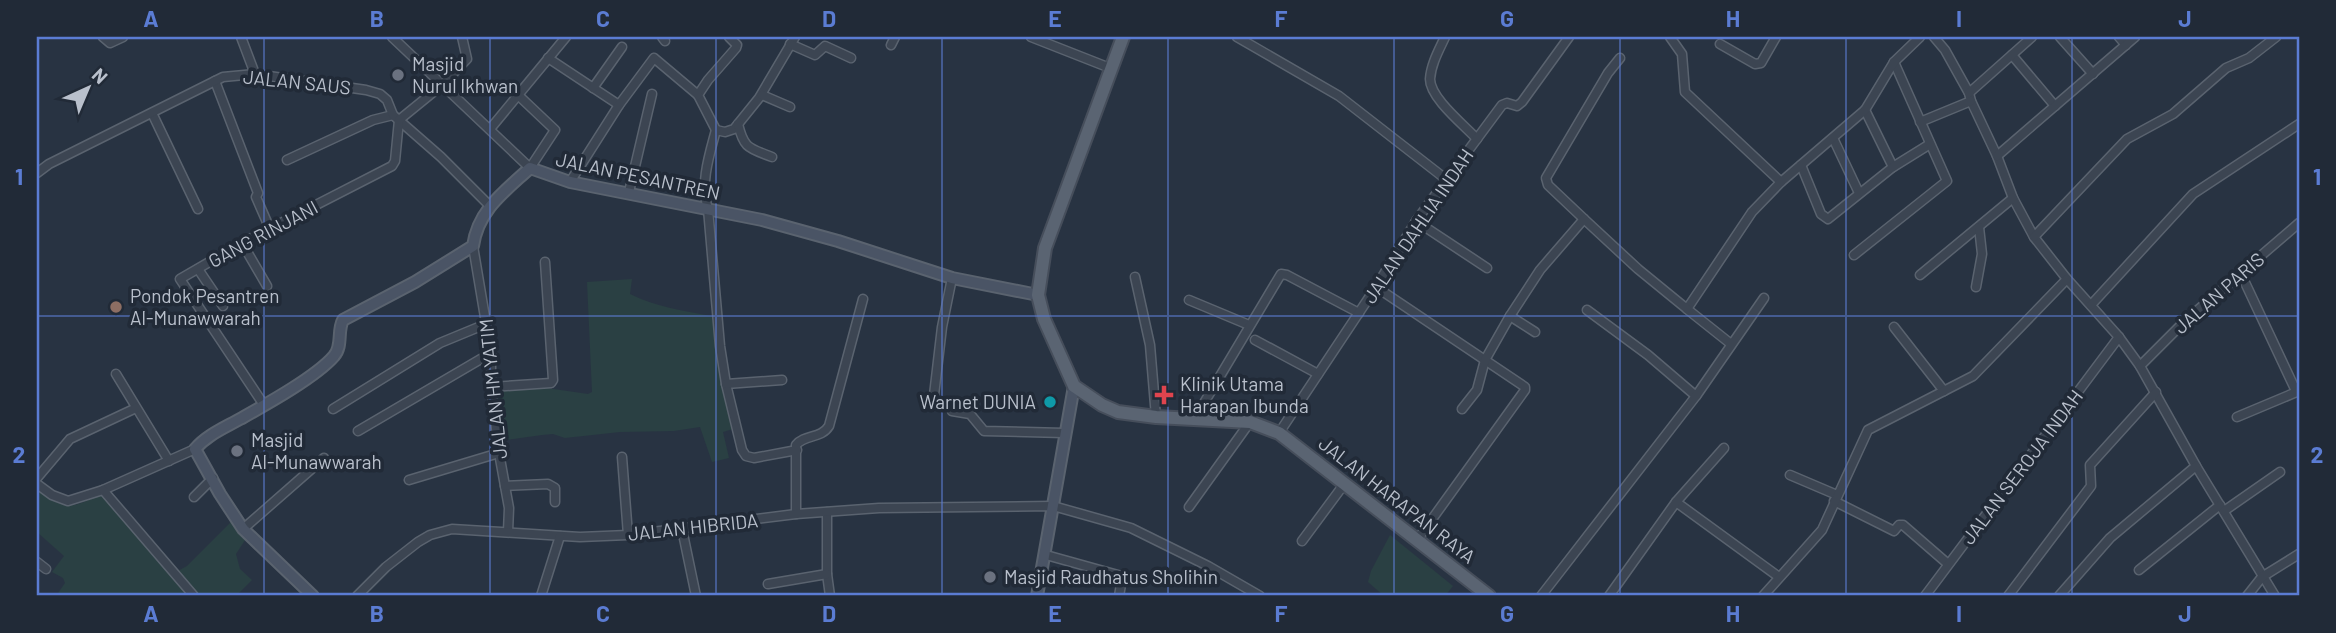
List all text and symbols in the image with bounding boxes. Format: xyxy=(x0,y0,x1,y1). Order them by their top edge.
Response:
text: A xyxy=(143,4,159,32)
text: B xyxy=(370,4,384,32)
text: C xyxy=(596,4,610,32)
text: D xyxy=(822,4,836,32)
text: E xyxy=(1048,4,1062,32)
text: F xyxy=(1275,4,1288,32)
text: G xyxy=(1500,4,1514,32)
text: H xyxy=(1726,4,1740,32)
text: I xyxy=(1956,4,1962,32)
text: J xyxy=(2178,4,2192,32)
north arrow xyxy=(52,52,122,122)
place label: Masjid Nurul Ikhwan xyxy=(412,52,518,97)
text: N xyxy=(88,63,113,88)
street label: JALAN SAUS xyxy=(242,64,352,99)
marker: Masjid Nurul Ikhwan xyxy=(390,67,406,83)
street label: JALAN DAHLIA INDAH xyxy=(1357,144,1478,307)
street label: JALAN PESANTREN xyxy=(554,147,722,204)
text: 1 xyxy=(15,162,23,190)
text: 1 xyxy=(2313,162,2321,190)
street label: GANG RINJANI xyxy=(204,195,322,272)
street label: JALAN PARIS xyxy=(2169,247,2269,338)
place label: Pondok Pesantren Al-Munawwarah xyxy=(130,284,279,329)
marker: Pondok Pesantren Al-Munawwarah xyxy=(108,299,124,315)
street label: JALAN HM YATIM xyxy=(474,318,511,460)
place label: Klinik Utama Harapan Ibunda xyxy=(1180,372,1309,417)
marker: Klinik Utama Harapan Ibunda xyxy=(1154,385,1174,405)
street label: JALAN SEROJA INDAH xyxy=(1956,385,2087,548)
place label: Warnet DUNIA xyxy=(919,390,1036,413)
marker: Warnet DUNIA xyxy=(1042,394,1058,410)
place label: Masjid Al-Munawwarah xyxy=(251,428,382,473)
street label: JALAN HARAPAN RAYA xyxy=(1314,431,1480,568)
text: 2 xyxy=(13,440,25,468)
text: 2 xyxy=(2311,440,2323,468)
marker: Masjid Al-Munawwarah xyxy=(229,443,245,459)
street label: JALAN HIBRIDA xyxy=(627,508,759,545)
place label: Masjid Raudhatus Sholihin xyxy=(1004,565,1218,588)
marker: Masjid Raudhatus Sholihin xyxy=(982,569,998,585)
text: A xyxy=(143,599,159,627)
text: B xyxy=(370,599,384,627)
text: C xyxy=(596,599,610,627)
text: D xyxy=(822,599,836,627)
text: E xyxy=(1048,599,1062,627)
text: F xyxy=(1275,599,1288,627)
text: G xyxy=(1500,599,1514,627)
text: H xyxy=(1726,599,1740,627)
text: I xyxy=(1956,599,1962,627)
text: J xyxy=(2178,599,2192,627)

